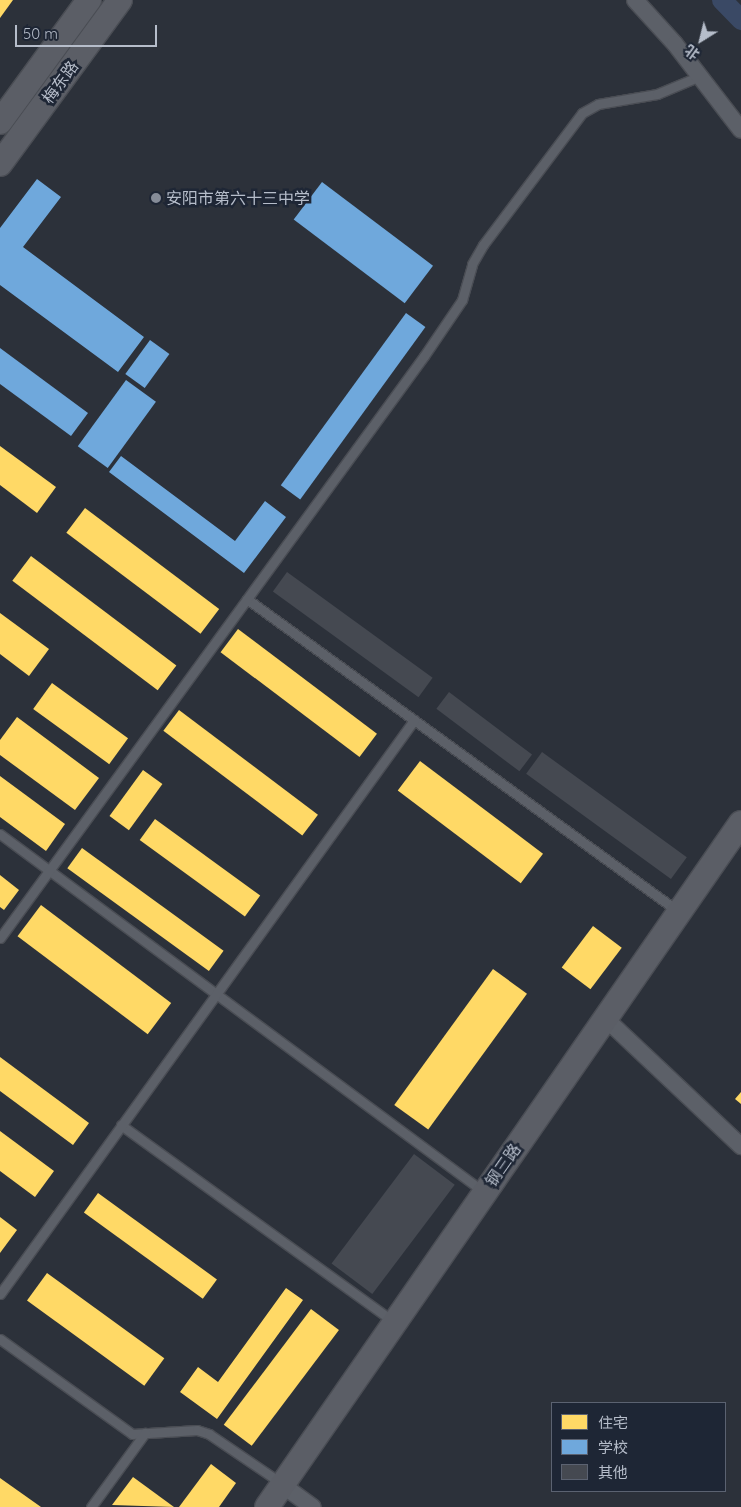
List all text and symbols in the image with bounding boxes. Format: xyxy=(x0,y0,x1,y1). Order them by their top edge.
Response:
scale bar xyxy=(18,15,160,47)
north arrow xyxy=(676,15,726,65)
text: 50 m xyxy=(23,24,58,43)
text: 北 xyxy=(681,41,703,64)
street label: 梅东路 xyxy=(38,57,82,107)
place label: 安阳市第六十三中学 xyxy=(166,188,310,208)
marker: 安阳市第六十三中学 xyxy=(150,192,162,204)
street label: 钢三路 xyxy=(481,1140,525,1190)
legend xyxy=(551,1402,726,1492)
text: 住宅 xyxy=(598,1413,628,1432)
text: 学校 xyxy=(598,1438,628,1457)
text: 其他 xyxy=(598,1463,628,1482)

